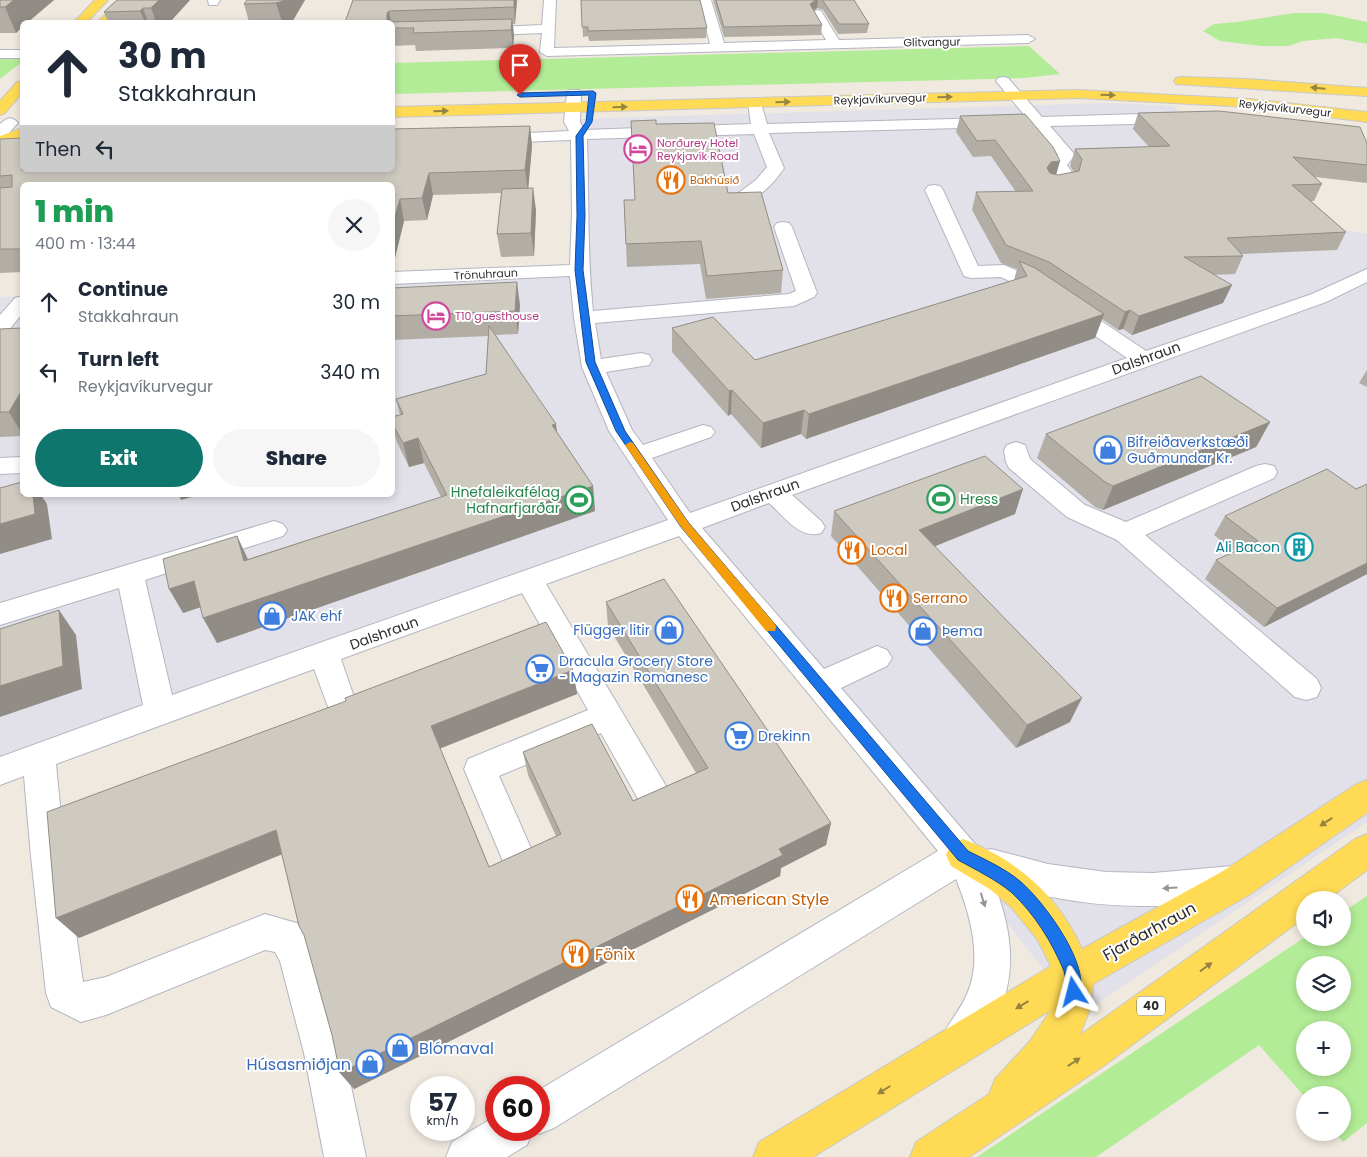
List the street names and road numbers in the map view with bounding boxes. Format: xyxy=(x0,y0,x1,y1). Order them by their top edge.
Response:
street label: Glitvangur xyxy=(903,34,961,50)
street label: Reykjavíkurvegur xyxy=(833,89,927,109)
street label: Reykjavíkurvegur xyxy=(1238,95,1332,121)
street label: Trönuhraun xyxy=(454,264,518,284)
street label: Dalshraun xyxy=(1109,336,1183,380)
street label: Dalshraun xyxy=(728,473,802,517)
street label: Dalshraun xyxy=(347,611,421,655)
street label: Fjarðarhraun xyxy=(1098,896,1200,967)
road number: 40 xyxy=(1137,996,1165,1016)

